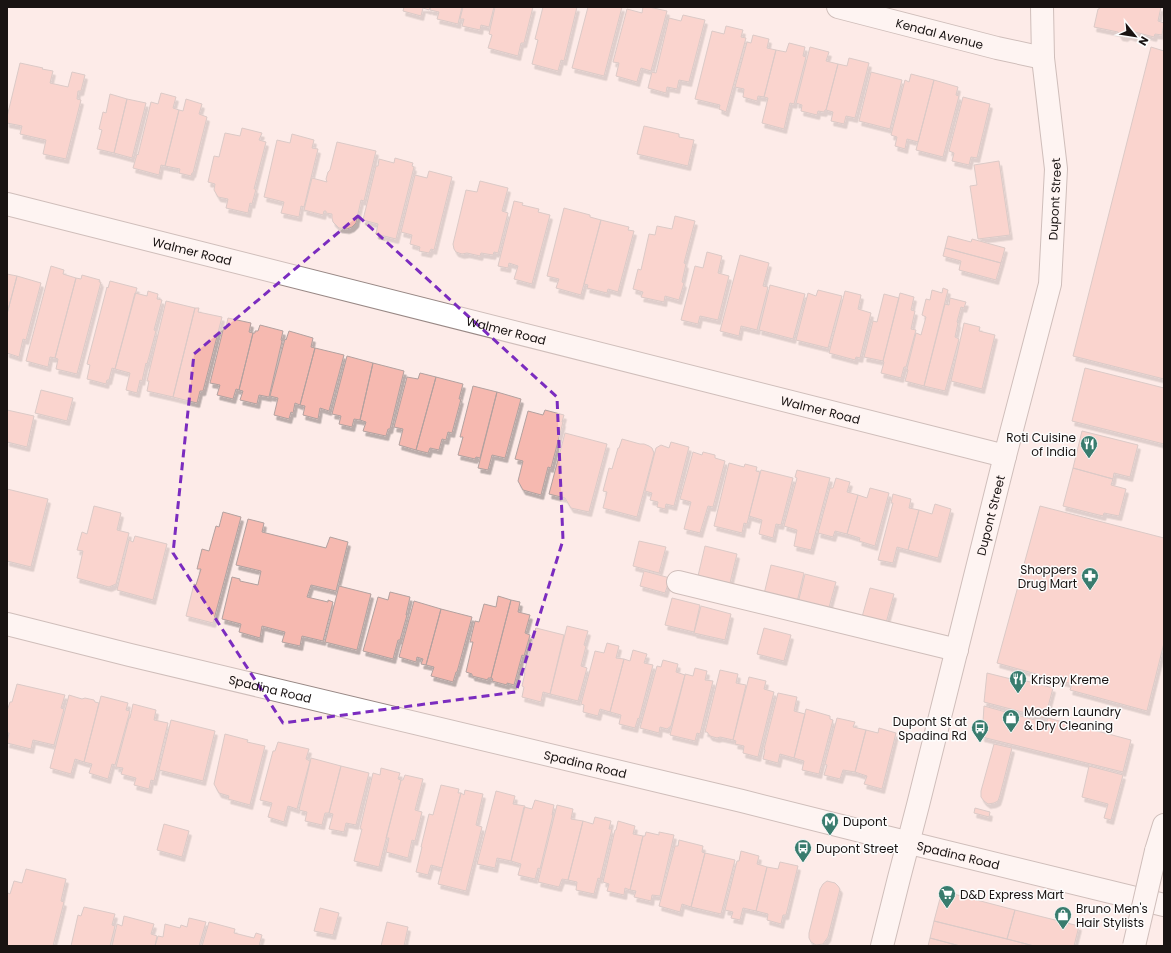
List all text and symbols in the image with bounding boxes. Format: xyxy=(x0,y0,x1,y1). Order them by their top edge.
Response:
street label: Kendal Avenue xyxy=(894,14,985,53)
north arrow xyxy=(1115,16,1155,56)
text: N xyxy=(1135,33,1153,49)
street label: Dupont Street xyxy=(1044,157,1065,241)
street label: Walmer Road xyxy=(151,233,234,269)
street label: Walmer Road xyxy=(465,312,548,348)
street label: Walmer Road xyxy=(779,391,862,428)
place label: Roti Cuisine of India xyxy=(1006,429,1076,460)
restaurant icon: Roti Cuisine of India xyxy=(1079,434,1099,459)
street label: Dupont Street xyxy=(972,473,1008,557)
place label: Shoppers Drug Mart xyxy=(1018,561,1077,592)
pharmacy icon: Shoppers Drug Mart xyxy=(1080,566,1100,591)
restaurant icon: Krispy Kreme xyxy=(1008,669,1028,694)
street label: Spadina Road xyxy=(227,670,313,707)
place label: Krispy Kreme xyxy=(1031,671,1109,688)
place label: Modern Laundry & Dry Cleaning xyxy=(1024,703,1121,734)
shop icon: Modern Laundry & Dry Cleaning xyxy=(1001,708,1021,733)
place label: Dupont St at Spadina Rd xyxy=(893,713,967,744)
bus stop icon: Dupont St at Spadina Rd xyxy=(970,718,990,743)
street label: Spadina Road xyxy=(542,746,629,782)
metro station icon: Dupont xyxy=(820,811,840,836)
place label: Dupont xyxy=(843,813,887,830)
street label: Spadina Road xyxy=(915,837,1002,873)
bus stop icon: Dupont Street xyxy=(793,838,813,863)
place label: Dupont Street xyxy=(816,840,898,857)
supermarket icon: D&D Express Mart xyxy=(937,884,957,909)
place label: D&D Express Mart xyxy=(960,886,1064,903)
place label: Bruno Men's Hair Stylists xyxy=(1076,900,1148,931)
shop icon: Bruno Men's Hair Stylists xyxy=(1053,905,1073,930)

